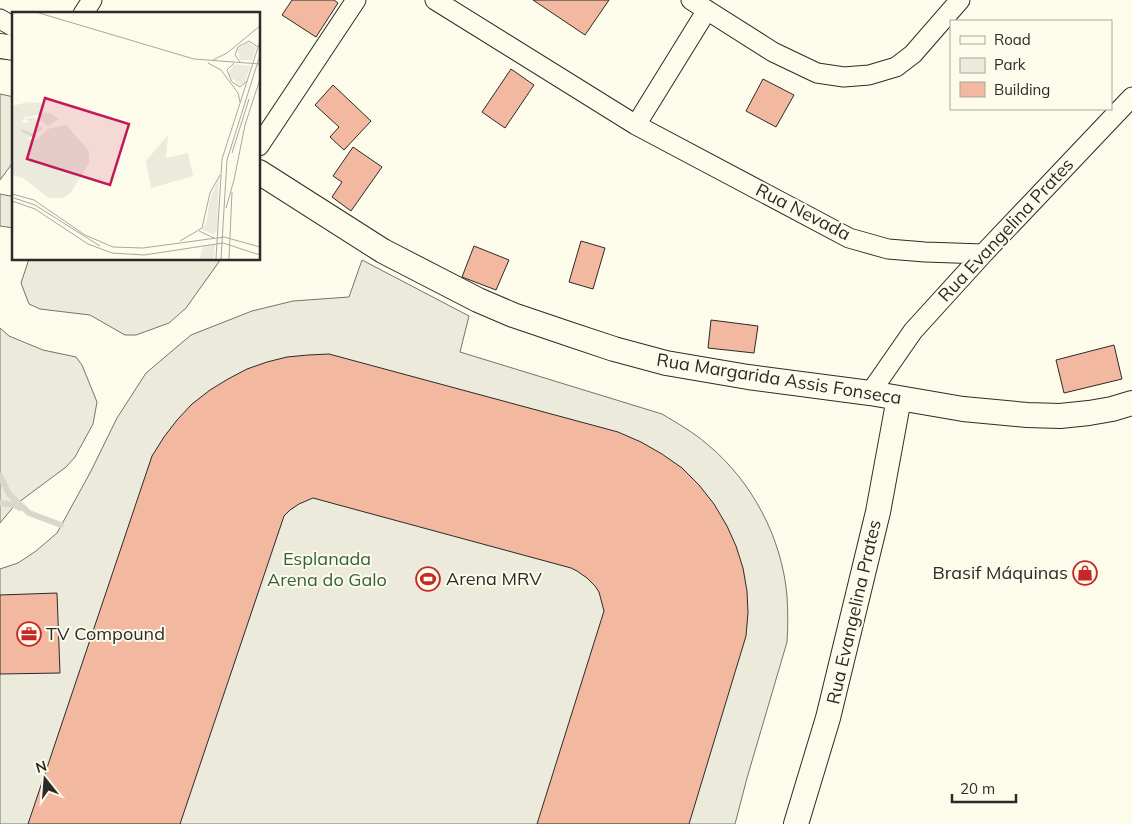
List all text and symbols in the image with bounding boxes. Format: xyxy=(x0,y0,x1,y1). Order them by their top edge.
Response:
inset map xyxy=(12,12,260,260)
legend xyxy=(950,20,1112,110)
text: Road xyxy=(994,30,1031,49)
text: Park xyxy=(994,55,1026,74)
text: Building xyxy=(994,80,1050,99)
street label: Rua Evangelina Prates xyxy=(933,153,1078,306)
street label: Rua Nevada xyxy=(752,178,854,245)
street label: Rua Margarida Assis Fonseca xyxy=(655,348,903,409)
street label: Rua Evangelina Prates xyxy=(821,517,886,706)
park label: Esplanada Arena do Galo xyxy=(267,547,387,591)
shop icon: Brasif Máquinas xyxy=(1072,560,1098,586)
place label: Brasif Máquinas xyxy=(933,561,1068,584)
sports icon: Arena MRV xyxy=(415,566,441,592)
place label: Arena MRV xyxy=(446,567,542,590)
office icon: TV Compound xyxy=(16,621,42,647)
place label: TV Compound xyxy=(46,622,165,645)
north arrow xyxy=(20,754,70,804)
text: N xyxy=(34,756,49,777)
scale bar xyxy=(952,772,1016,804)
text: 20 m xyxy=(960,779,995,798)

